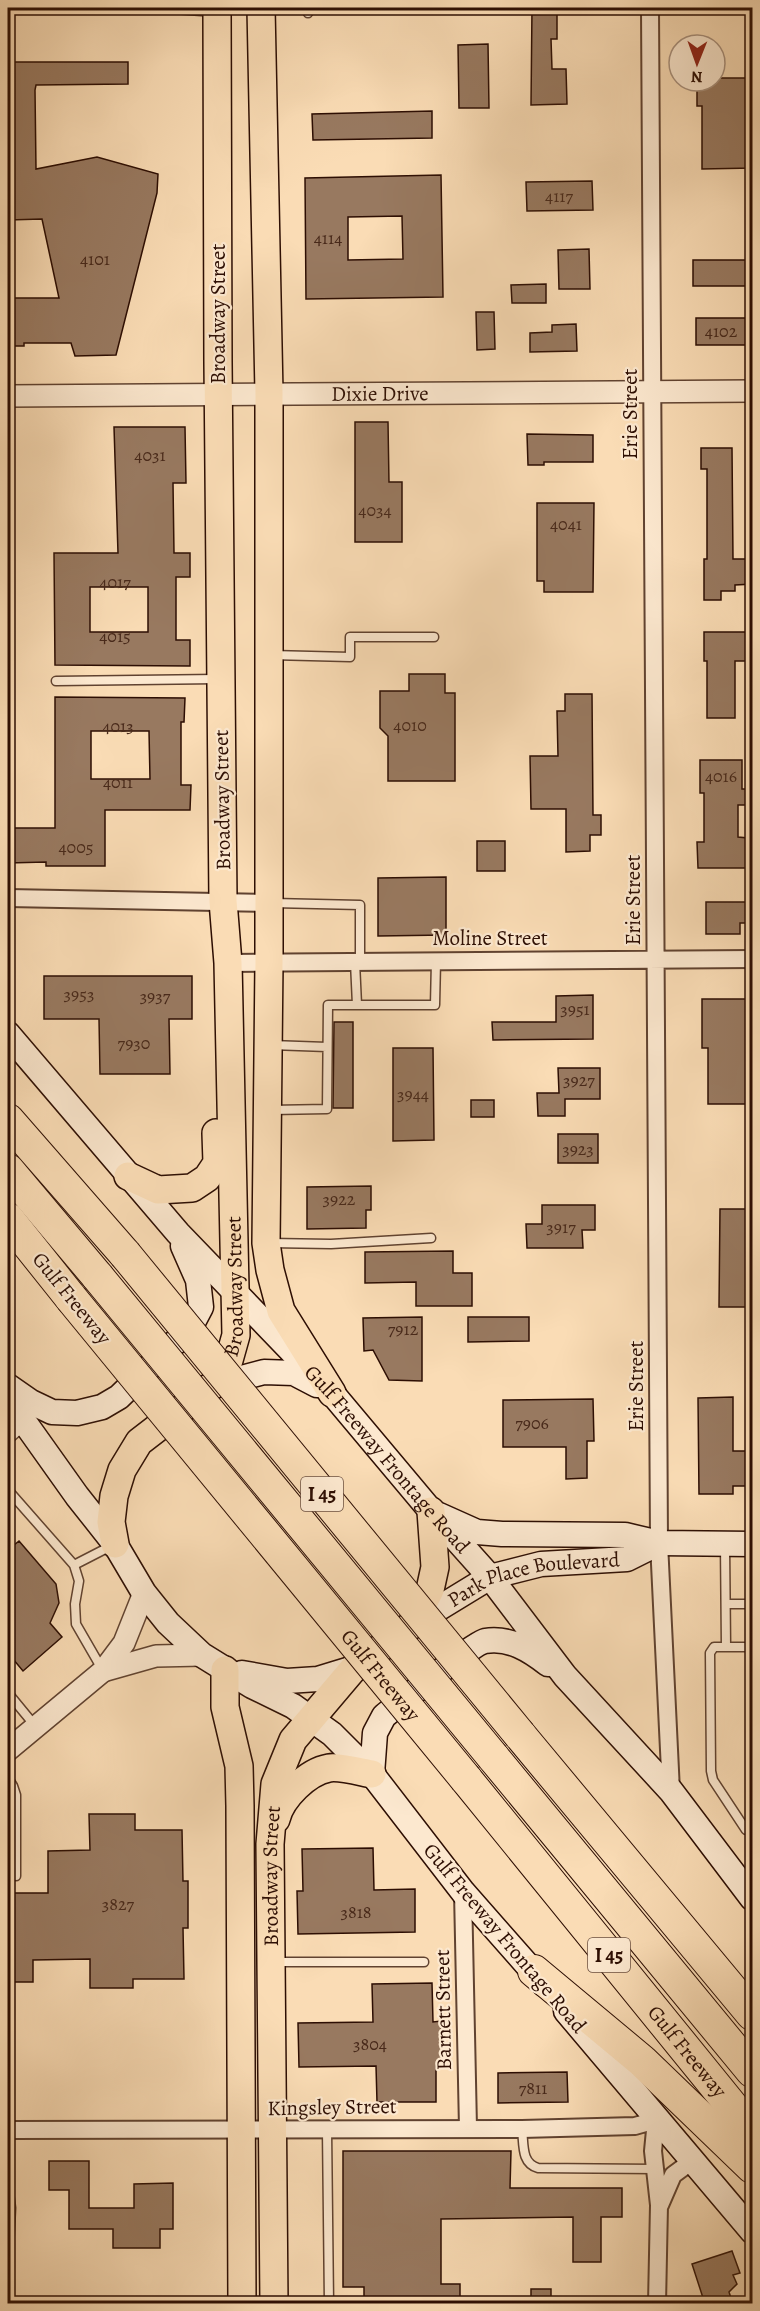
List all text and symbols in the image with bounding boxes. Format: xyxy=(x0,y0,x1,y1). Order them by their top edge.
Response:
north arrow xyxy=(667,33,727,93)
text: N xyxy=(690,66,703,88)
house number: 4117 xyxy=(545,184,573,208)
house number: 4114 xyxy=(314,226,342,250)
street label: Broadway Street xyxy=(204,244,232,384)
house number: 4101 xyxy=(80,247,110,271)
house number: 4102 xyxy=(705,319,738,343)
street label: Erie Street xyxy=(616,368,644,459)
street label: Dixie Drive xyxy=(331,379,429,408)
house number: 4031 xyxy=(134,443,166,467)
house number: 4034 xyxy=(358,498,392,522)
house number: 4041 xyxy=(550,512,582,536)
house number: 4017 xyxy=(99,570,131,594)
house number: 4015 xyxy=(99,624,131,648)
house number: 4010 xyxy=(393,713,427,737)
house number: 4013 xyxy=(102,714,134,738)
street label: Broadway Street xyxy=(207,729,237,871)
house number: 4016 xyxy=(705,764,737,788)
house number: 4011 xyxy=(103,770,133,794)
house number: 4005 xyxy=(58,835,94,859)
street label: Erie Street xyxy=(619,854,647,945)
street label: Moline Street xyxy=(432,924,548,952)
house number: 3953 xyxy=(64,982,94,1006)
house number: 3937 xyxy=(140,984,171,1008)
house number: 3951 xyxy=(560,997,590,1021)
house number: 7930 xyxy=(118,1031,150,1055)
house number: 3927 xyxy=(563,1068,595,1092)
house number: 3944 xyxy=(397,1082,429,1106)
house number: 3923 xyxy=(562,1137,594,1161)
house number: 3922 xyxy=(323,1187,356,1211)
house number: 3917 xyxy=(546,1215,576,1239)
street label: Broadway Street xyxy=(217,1216,250,1360)
street label: Gulf Freeway xyxy=(26,1246,118,1351)
house number: 7912 xyxy=(388,1317,419,1341)
street label: Erie Street xyxy=(622,1340,650,1431)
street label: Gulf Freeway Frontage Road xyxy=(298,1359,477,1560)
house number: 7906 xyxy=(515,1411,549,1435)
road number: I 45 xyxy=(301,1477,343,1511)
street label: Park Place Boulevard xyxy=(442,1545,621,1614)
street label: Gulf Freeway xyxy=(335,1623,427,1728)
street label: Broadway Street xyxy=(256,1805,287,1947)
street label: Gulf Freeway Frontage Road xyxy=(417,1837,593,2040)
house number: 3827 xyxy=(102,1892,135,1916)
house number: 3818 xyxy=(340,1900,372,1924)
road number: I 45 xyxy=(588,1938,630,1972)
street label: Barnett Street xyxy=(428,1949,458,2071)
street label: Gulf Freeway xyxy=(641,1999,734,2104)
house number: 3804 xyxy=(353,2032,387,2056)
house number: 7811 xyxy=(519,2076,547,2100)
street label: Kingsley Street xyxy=(267,2092,397,2122)

